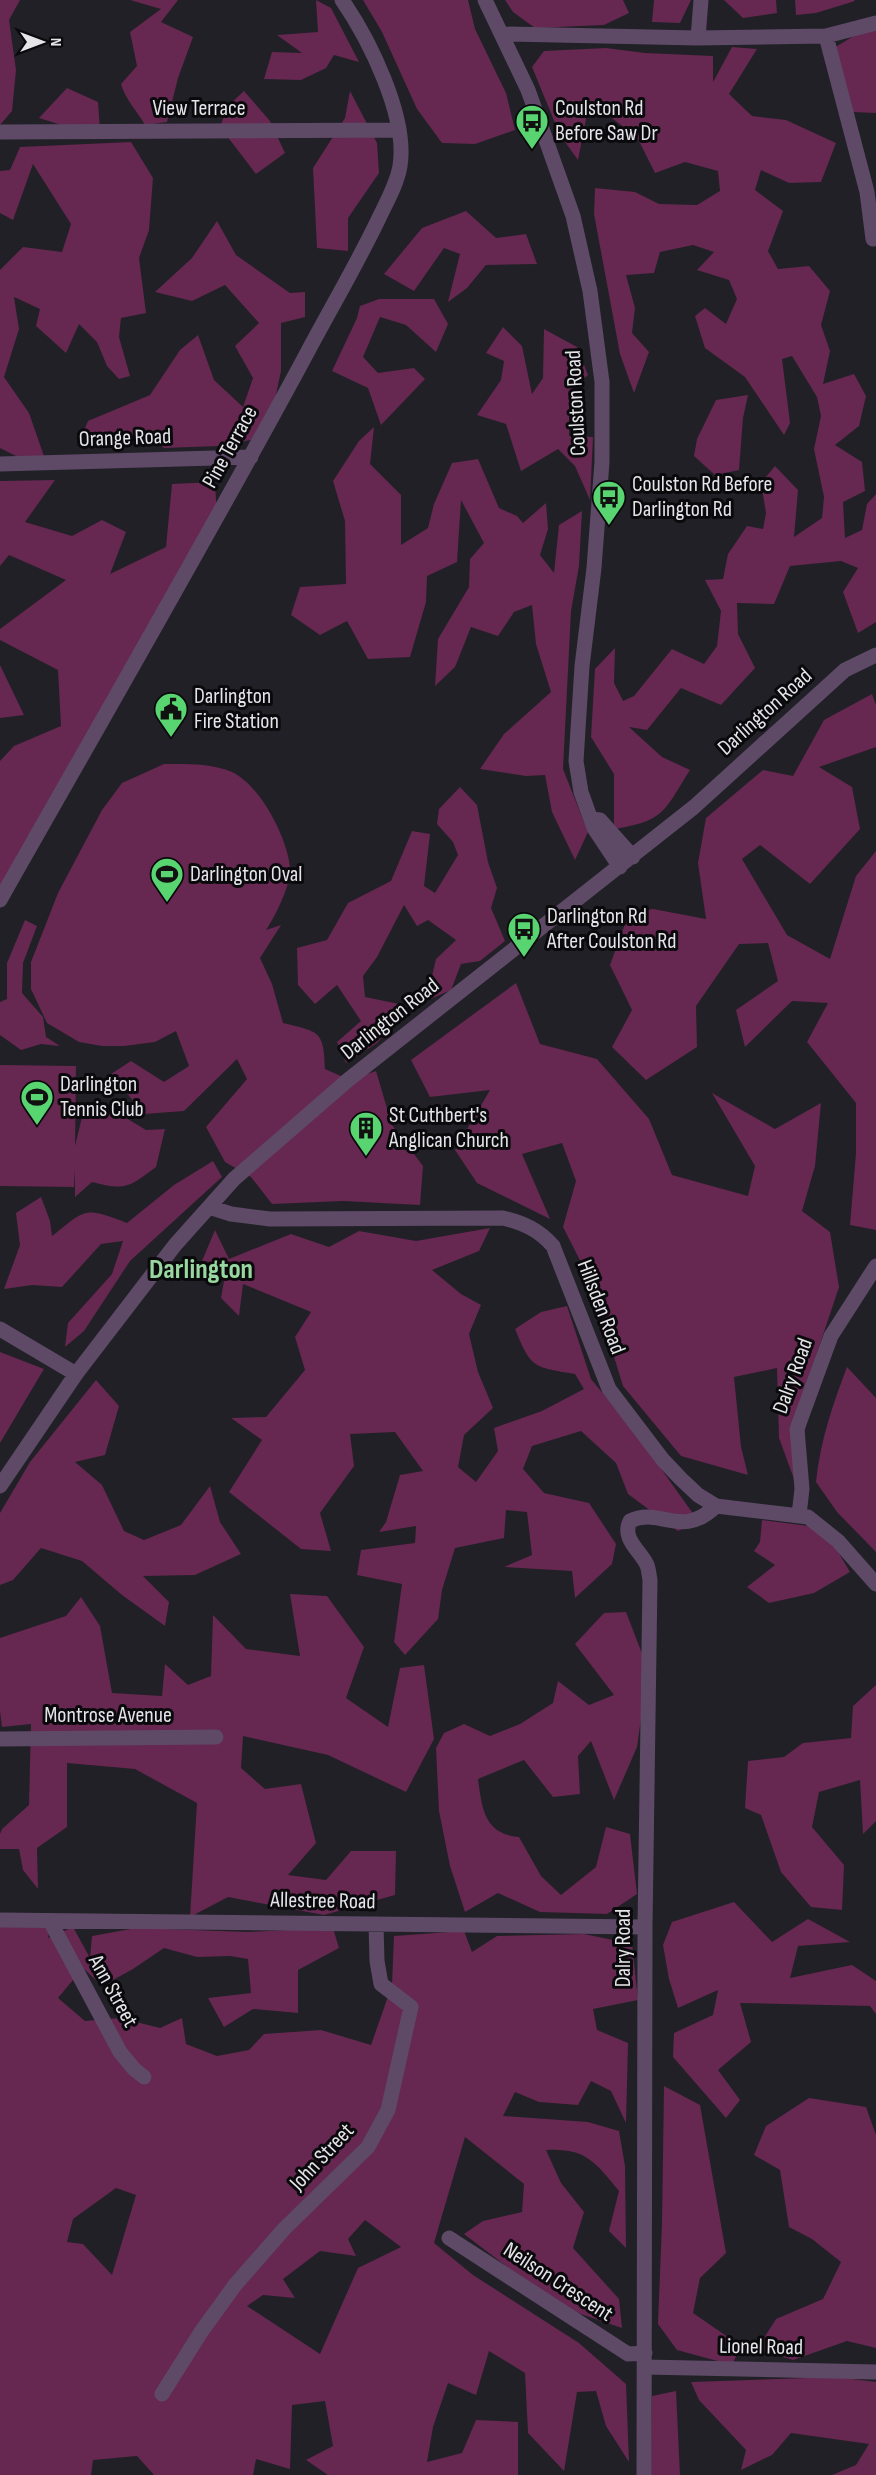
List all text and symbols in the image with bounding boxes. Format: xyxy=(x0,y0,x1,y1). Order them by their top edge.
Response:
north arrow xyxy=(12,12,72,72)
text: N xyxy=(46,38,65,46)
street label: View Terrace xyxy=(152,95,246,122)
place label: Coulston Rd Before Saw Dr xyxy=(555,95,658,147)
bus stop icon: Coulston Rd Before Saw Dr xyxy=(514,103,550,150)
street label: Coulston Road xyxy=(560,349,592,457)
street label: Pine Terrace xyxy=(196,401,264,493)
street label: Orange Road xyxy=(78,423,172,453)
place label: Coulston Rd Before Darlington Rd xyxy=(632,471,772,523)
bus stop icon: Coulston Rd Before Darlington Rd xyxy=(591,479,627,526)
street label: Darlington Road xyxy=(712,663,818,761)
place label: Darlington Fire Station xyxy=(194,683,279,735)
public building icon: Darlington Fire Station xyxy=(153,691,189,738)
sports icon: Darlington Oval xyxy=(149,856,185,903)
place label: Darlington Oval xyxy=(190,861,302,888)
place label: Darlington Rd After Coulston Rd xyxy=(546,903,676,955)
bus stop icon: Darlington Rd After Coulston Rd xyxy=(506,911,542,958)
street label: Darlington Road xyxy=(335,972,445,1066)
place label: Darlington Tennis Club xyxy=(60,1071,144,1123)
sports icon: Darlington Tennis Club xyxy=(19,1079,55,1126)
place label: St Cuthbert's Anglican Church xyxy=(388,1102,509,1154)
building icon: St Cuthbert's Anglican Church xyxy=(348,1110,384,1157)
district label: Darlington xyxy=(149,1253,253,1286)
street label: Hillsden Road xyxy=(571,1256,631,1358)
street label: Dalry Road xyxy=(767,1335,819,1417)
street label: Montrose Avenue xyxy=(44,1702,172,1729)
street label: Allestree Road xyxy=(269,1887,376,1915)
street label: Dalry Road xyxy=(610,1909,637,1987)
street label: Ann Street xyxy=(82,1949,144,2032)
street label: John Street xyxy=(283,2117,360,2197)
street label: Neilson Crescent xyxy=(498,2237,618,2328)
street label: Lionel Road xyxy=(719,2333,803,2361)

